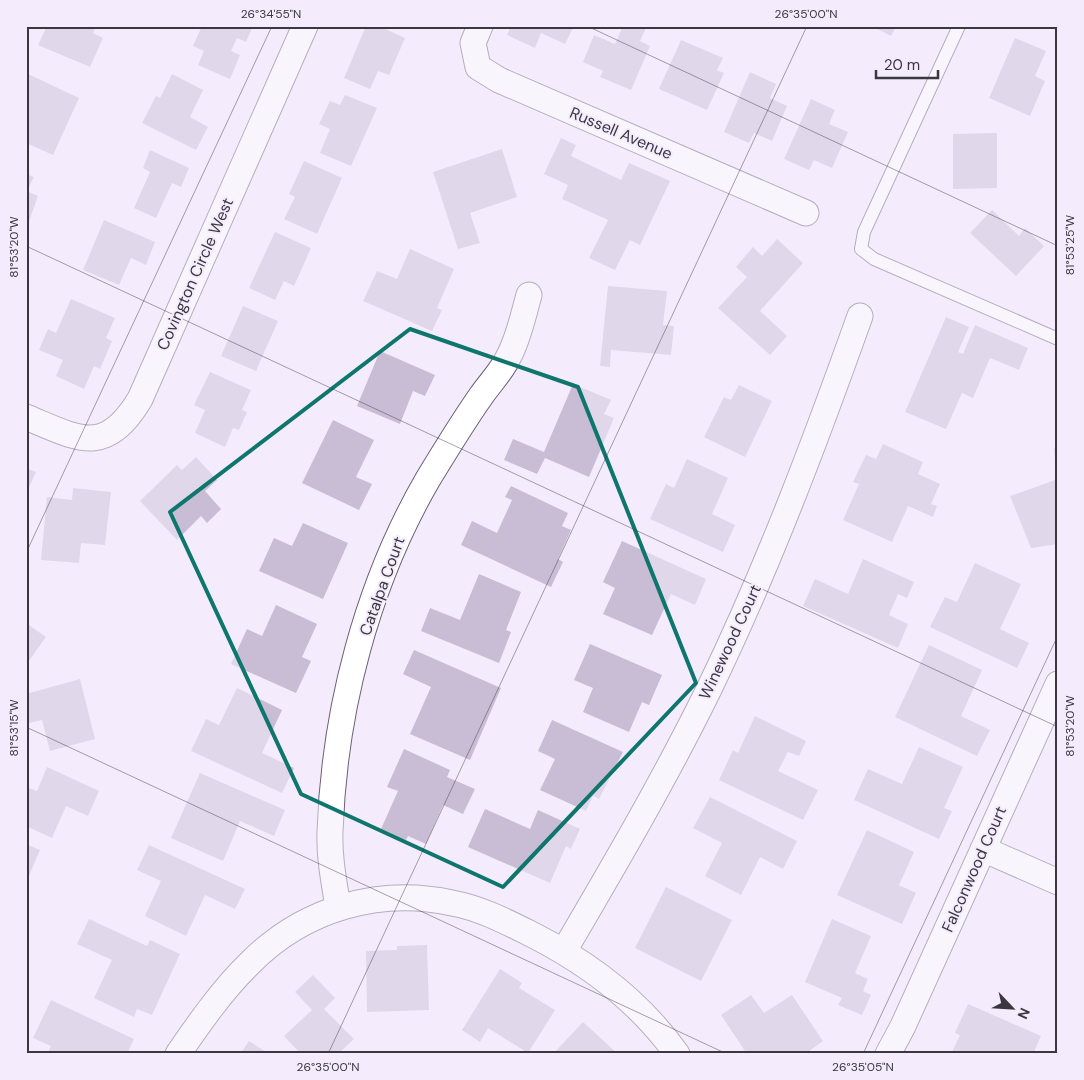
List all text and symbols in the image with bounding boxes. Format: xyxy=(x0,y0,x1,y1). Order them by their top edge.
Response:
text: 26°34'55"N xyxy=(241,6,301,22)
text: 26°35'00"N xyxy=(775,6,837,22)
scale bar xyxy=(876,48,939,80)
text: 20 m xyxy=(884,55,920,75)
street label: Russell Avenue xyxy=(566,102,676,164)
street label: Covington Circle West xyxy=(152,195,238,353)
text: 81°53'25"W xyxy=(1062,214,1078,275)
text: 81°53'20"W xyxy=(6,216,22,278)
street label: Catalpa Court xyxy=(354,534,410,638)
street label: Winewood Court xyxy=(694,581,766,703)
text: 81°53'20"W xyxy=(1062,695,1078,757)
text: 81°53'15"W xyxy=(6,699,22,757)
street label: Falconwood Court xyxy=(937,803,1011,935)
north arrow xyxy=(986,982,1036,1032)
text: N xyxy=(1013,1005,1034,1022)
text: 26°35'00"N xyxy=(297,1059,359,1075)
text: 26°35'05"N xyxy=(832,1059,894,1075)

